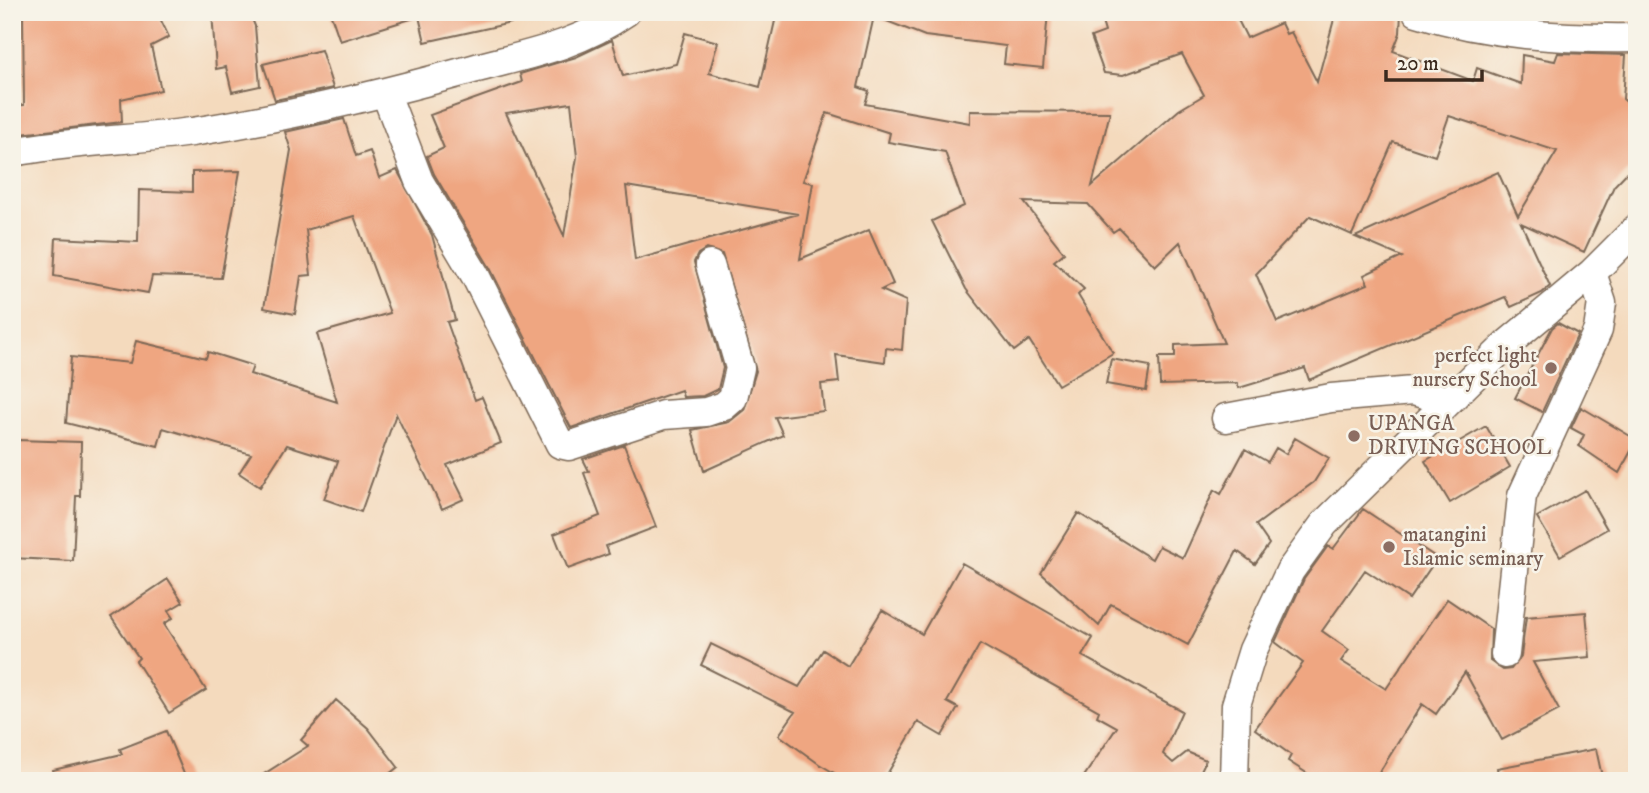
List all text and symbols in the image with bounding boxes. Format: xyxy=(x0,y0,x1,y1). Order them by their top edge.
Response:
scale bar xyxy=(1386,38,1483,82)
text: 20 m xyxy=(1397,51,1439,77)
place label: perfect light nursery School xyxy=(1413,343,1538,393)
marker: perfect light nursery School xyxy=(1543,360,1559,376)
place label: UPANGA DRIVING SCHOOL xyxy=(1368,411,1551,461)
marker: UPANGA DRIVING SCHOOL xyxy=(1346,428,1362,444)
place label: matangini Islamic seminary xyxy=(1403,522,1544,572)
marker: matangini Islamic seminary xyxy=(1381,539,1397,555)

